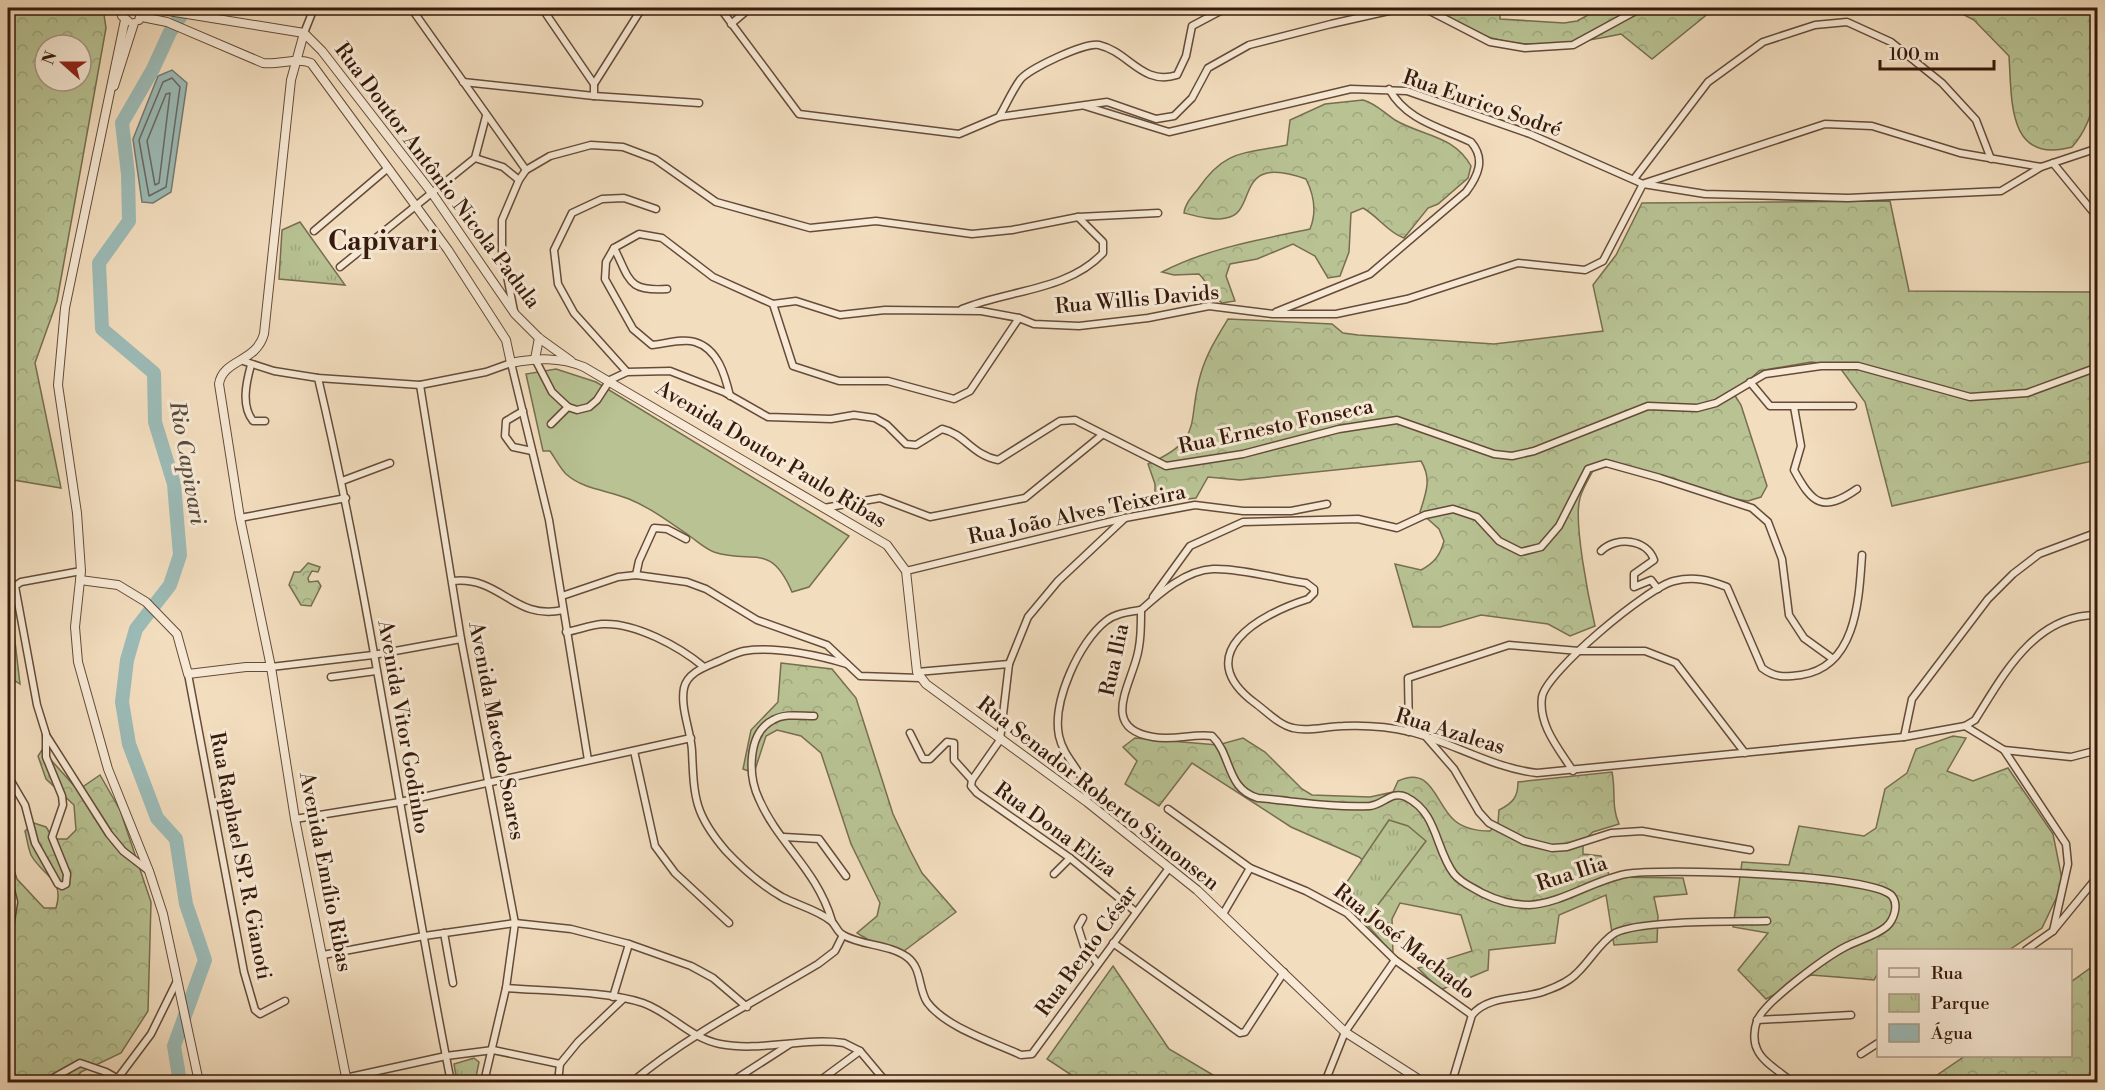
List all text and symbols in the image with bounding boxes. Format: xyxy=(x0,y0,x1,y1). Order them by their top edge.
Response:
north arrow xyxy=(33,33,93,93)
scale bar xyxy=(1880,33,1994,71)
street label: Rua Doutor Antônio Nicola Padula xyxy=(328,38,546,314)
text: 100 m xyxy=(1889,43,1940,66)
text: N xyxy=(38,48,62,67)
street label: Rua Eurico Sodré xyxy=(1399,65,1565,143)
district label: Capivari xyxy=(328,225,439,259)
street label: Rua Willis Davids xyxy=(1054,280,1220,320)
street label: Avenida Doutor Paulo Ribas xyxy=(650,375,891,534)
street label: Rua Ernesto Fonseca xyxy=(1176,394,1376,460)
water label: Rio Capivari xyxy=(163,398,211,527)
street label: Rua João Alves Teixeira xyxy=(966,479,1189,551)
street label: Avenida Vitor Godinho xyxy=(371,617,435,836)
street label: Avenida Macedo Soares xyxy=(462,619,530,842)
street label: Rua Ilia xyxy=(1095,621,1135,698)
street label: Rua Senador Roberto Simonsen xyxy=(972,691,1225,897)
street label: Rua Azaleas xyxy=(1392,703,1508,761)
street label: Rua Raphael SP. R. Gianoti xyxy=(203,730,277,982)
street label: Avenida Emílio Ribas xyxy=(293,769,357,974)
street label: Rua Dona Eliza xyxy=(989,777,1122,883)
street label: Rua Ilia xyxy=(1533,850,1611,898)
street label: Rua José Machado xyxy=(1328,879,1480,1005)
street label: Rua Bento César xyxy=(1030,880,1144,1022)
legend xyxy=(1877,949,2072,1057)
text: Rua xyxy=(1931,962,1964,985)
text: Parque xyxy=(1931,992,1990,1015)
text: Água xyxy=(1930,1022,1973,1045)

